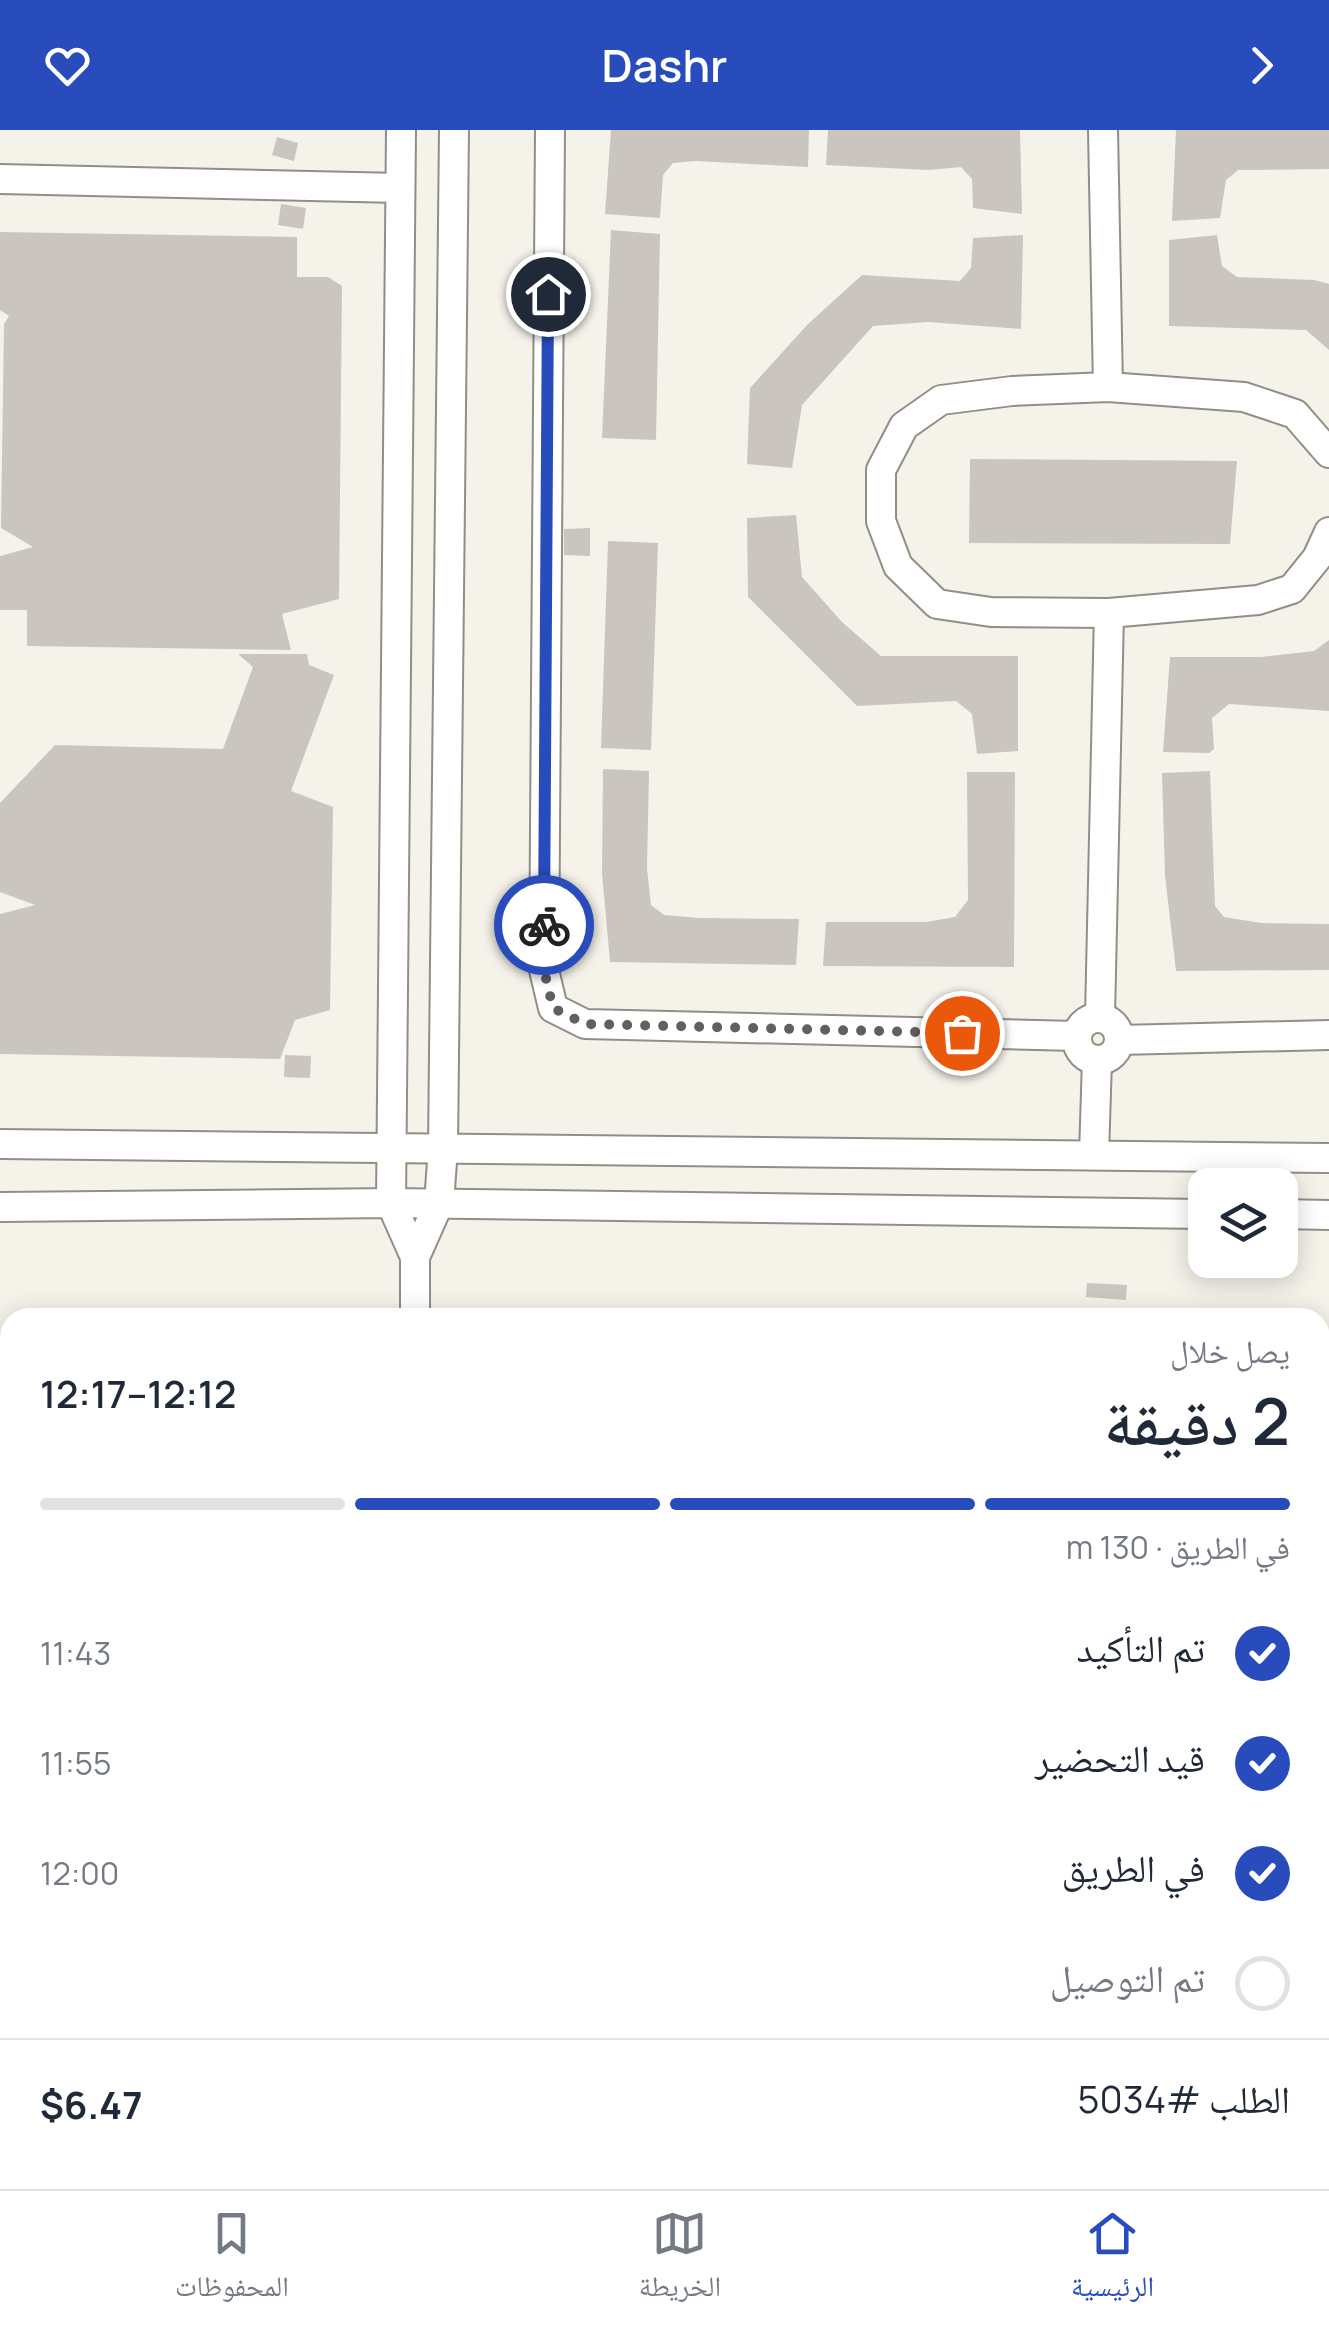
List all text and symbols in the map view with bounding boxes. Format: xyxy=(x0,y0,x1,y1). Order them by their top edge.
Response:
text: Dashr xyxy=(602,34,727,96)
icon: heart xyxy=(40,38,95,93)
icon: forward xyxy=(1234,38,1289,93)
pin xyxy=(506,252,591,337)
icon: home xyxy=(521,267,576,322)
courier xyxy=(494,875,594,975)
icon: bike xyxy=(517,898,572,953)
pin xyxy=(920,991,1005,1076)
icon: bag xyxy=(935,1006,990,1061)
map controls xyxy=(1188,1168,1298,1278)
button: layers xyxy=(1188,1168,1298,1278)
text: يصل خلال xyxy=(1170,1329,1290,1373)
text: 12:12–12:17 xyxy=(40,1367,236,1419)
text: 2 دقيقة xyxy=(1104,1376,1290,1465)
text: في الطريق · 130 m xyxy=(1066,1525,1290,1569)
text: تم التأكيد xyxy=(1076,1621,1205,1673)
icon: check xyxy=(1235,1626,1290,1681)
text: 11:43 xyxy=(40,1631,111,1675)
text: قيد التحضير xyxy=(1035,1731,1205,1783)
icon: check xyxy=(1235,1736,1290,1791)
text: 11:55 xyxy=(40,1741,112,1785)
text: في الطريق xyxy=(1062,1841,1205,1893)
icon: check xyxy=(1235,1846,1290,1901)
text: 12:00 xyxy=(40,1851,119,1895)
text: تم التوصيل xyxy=(1050,1951,1205,2003)
text: الطلب #5034 xyxy=(1078,2072,1290,2124)
text: $6.47 xyxy=(40,2078,142,2130)
tab: المحفوظات xyxy=(175,2206,289,2314)
tab: الخريطة xyxy=(639,2206,721,2314)
tab: الرئيسية xyxy=(1071,2206,1154,2314)

